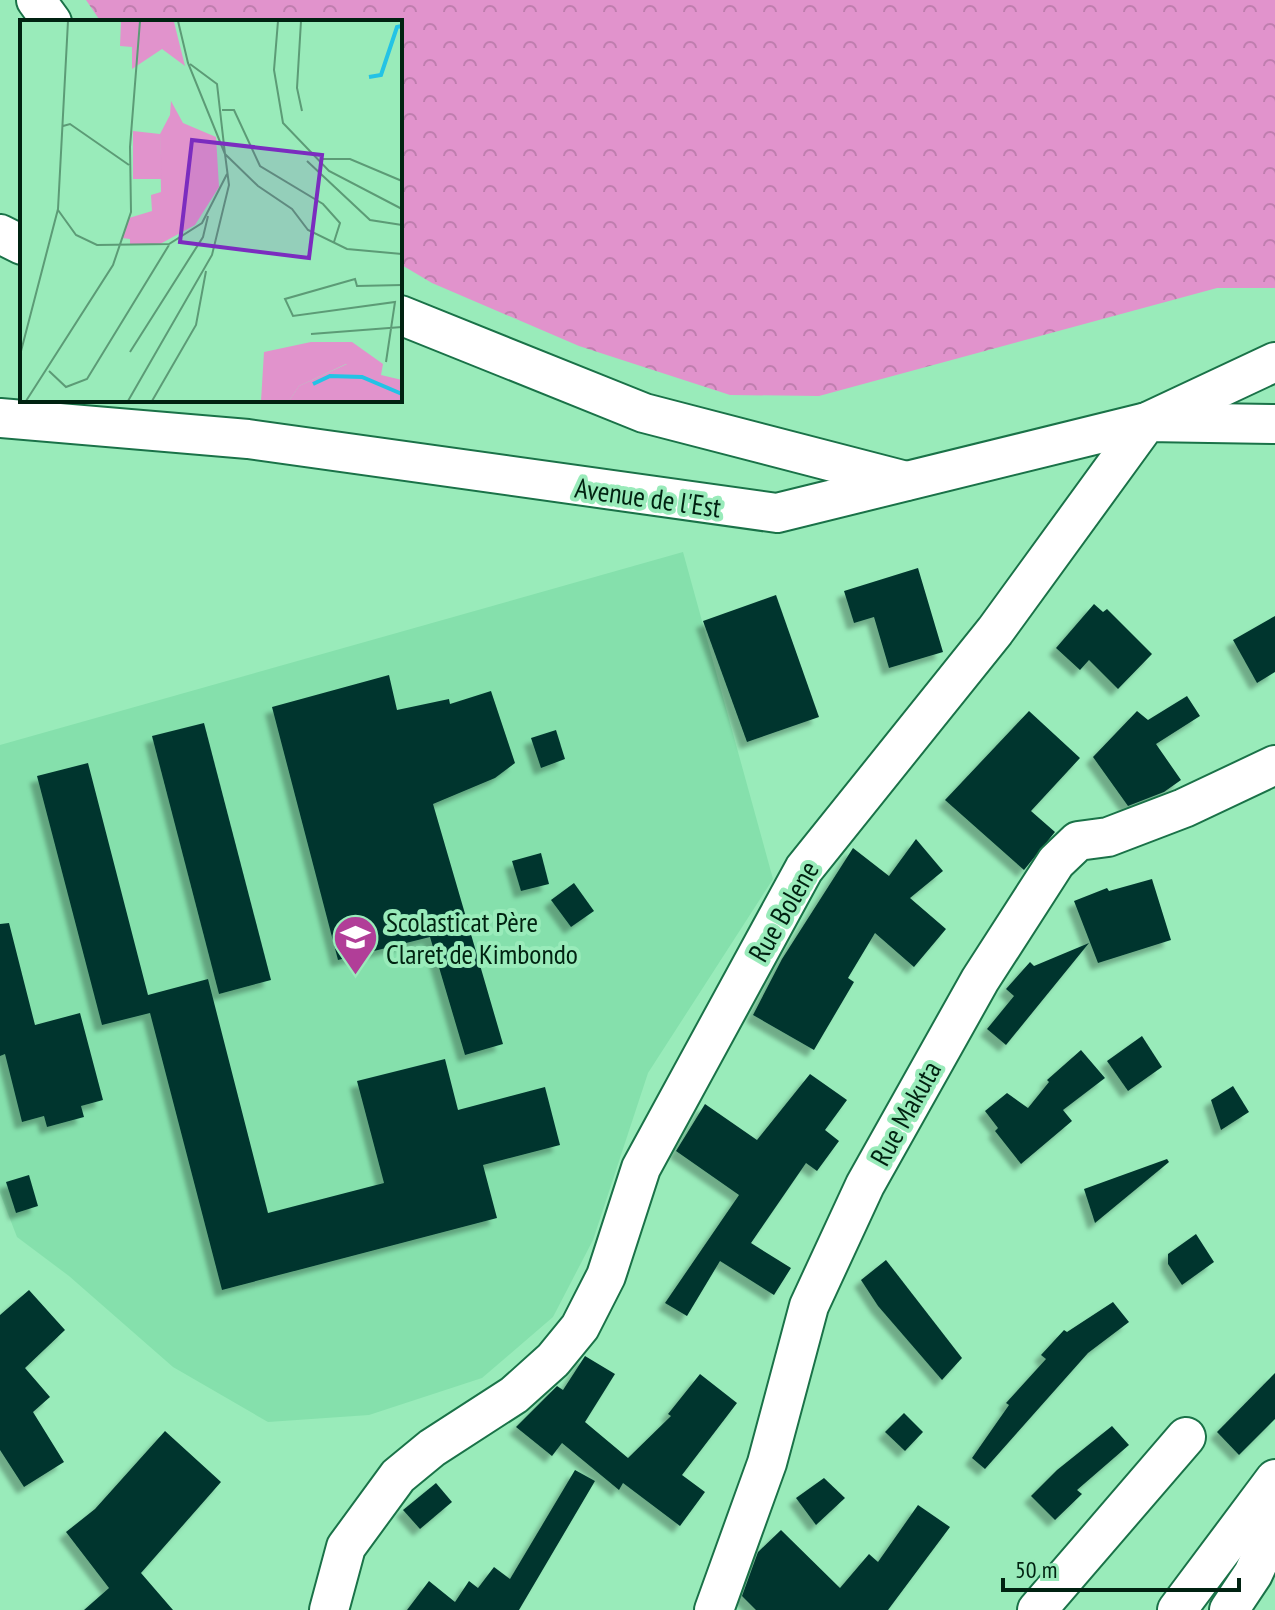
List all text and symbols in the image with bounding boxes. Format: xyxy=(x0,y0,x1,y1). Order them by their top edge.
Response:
inset map xyxy=(20,20,402,402)
street label: Avenue de l'Est xyxy=(573,468,724,526)
street label: Rue Bolene xyxy=(739,854,827,968)
place label: Scolasticat Père Claret de Kimbondo xyxy=(386,903,578,972)
school or university icon: Scolasticat Père Claret de Kimbondo xyxy=(331,913,379,976)
street label: Rue Makuta xyxy=(861,1054,949,1172)
scale bar xyxy=(1003,1542,1239,1592)
text: 50 m xyxy=(1015,1554,1057,1585)

